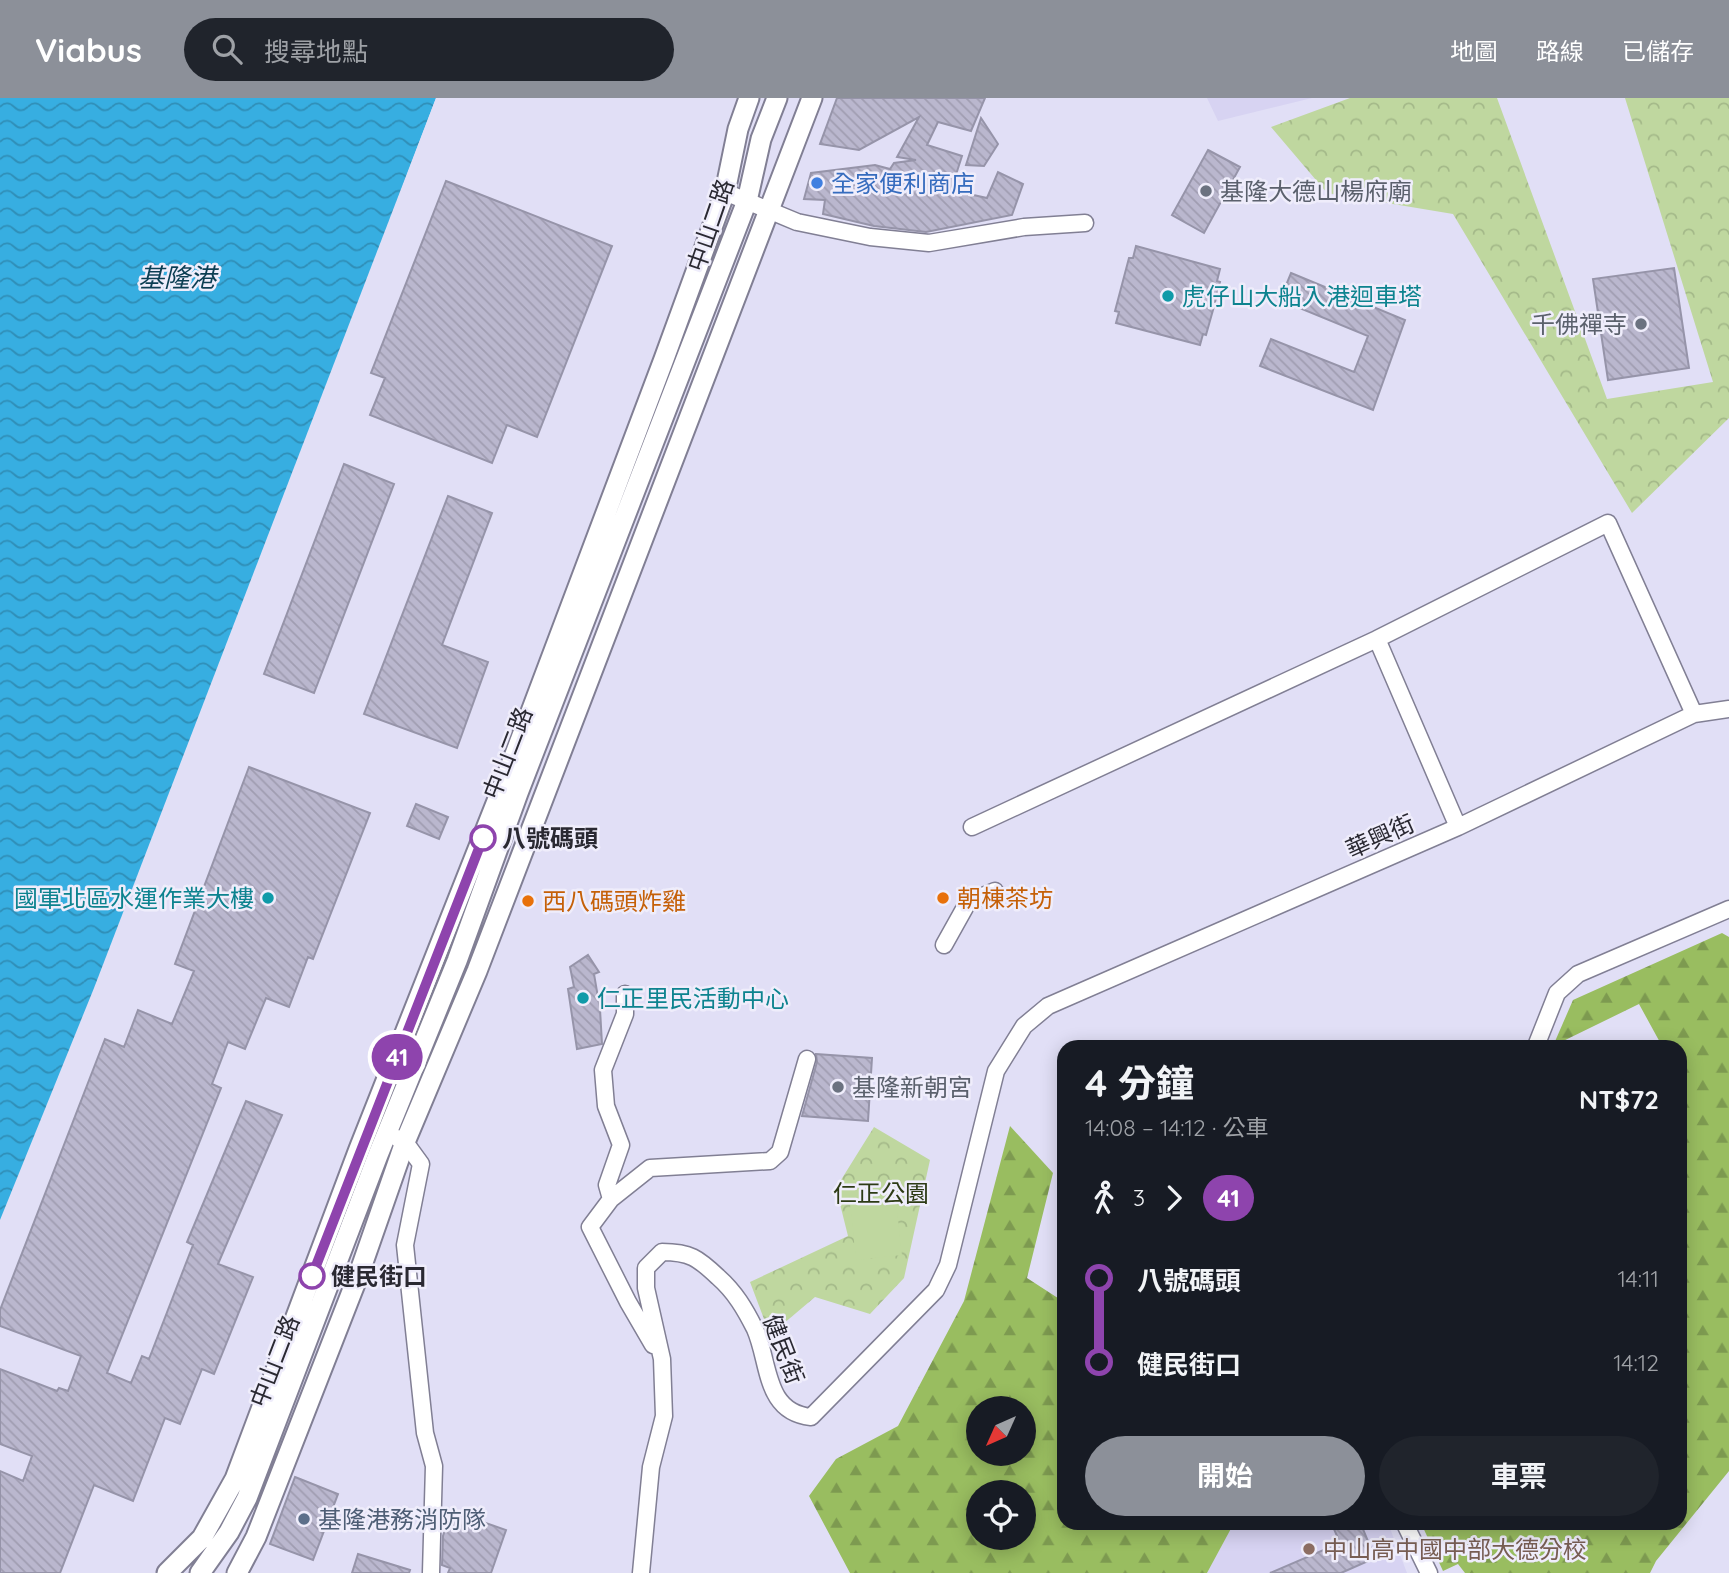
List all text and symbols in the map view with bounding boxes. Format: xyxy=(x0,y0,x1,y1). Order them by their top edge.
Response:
search box xyxy=(184,18,674,81)
text: Viabus xyxy=(35,29,142,70)
icon: search xyxy=(208,30,246,68)
text: 搜尋地點 xyxy=(264,35,368,68)
text: 地圖 xyxy=(1450,36,1498,66)
text: 路線 xyxy=(1536,36,1584,66)
text: 已儲存 xyxy=(1622,36,1694,66)
place label: 全家便利商店 xyxy=(831,168,975,198)
street label: 中山二路 xyxy=(680,175,740,275)
marker: 全家便利商店 xyxy=(809,175,825,191)
place label: 基隆大德山楊府廟 xyxy=(1220,176,1412,206)
marker: 基隆大德山楊府廟 xyxy=(1198,183,1214,199)
water label: 基隆港 xyxy=(138,261,220,294)
place label: 虎仔山大船入港迴車塔 xyxy=(1182,281,1422,311)
marker: 虎仔山大船入港迴車塔 xyxy=(1160,288,1176,304)
place label: 千佛禪寺 xyxy=(1531,309,1627,339)
marker: 千佛禪寺 xyxy=(1633,316,1649,332)
street label: 中山二路 xyxy=(476,703,538,803)
street label: 華興街 xyxy=(1341,808,1419,864)
place label: 八號碼頭 xyxy=(502,823,598,853)
marker: 八號碼頭 xyxy=(470,825,496,851)
place label: 國軍北區水運作業大樓 xyxy=(14,883,254,913)
place label: 朝棟茶坊 xyxy=(957,883,1053,913)
place label: 西八碼頭炸雞 xyxy=(542,886,686,916)
marker: 國軍北區水運作業大樓 xyxy=(260,890,276,906)
marker: 朝棟茶坊 xyxy=(935,890,951,906)
marker: 西八碼頭炸雞 xyxy=(520,893,536,909)
place label: 仁正里民活動中心 xyxy=(597,983,789,1013)
marker: 仁正里民活動中心 xyxy=(575,990,591,1006)
line badge: 41 xyxy=(366,1034,428,1080)
text: 41 xyxy=(386,1042,408,1072)
text: 4 分鐘 xyxy=(1085,1059,1194,1107)
place label: 基隆新朝宮 xyxy=(852,1072,972,1102)
marker: 基隆新朝宮 xyxy=(830,1079,846,1095)
text: NT$72 xyxy=(1579,1083,1659,1116)
text: 14:08 – 14:12 · 公車 xyxy=(1085,1113,1269,1142)
park label: 仁正公園 xyxy=(833,1178,929,1208)
icon: walk xyxy=(1085,1179,1123,1217)
icon: forward xyxy=(1155,1179,1193,1217)
text: 3 xyxy=(1133,1183,1145,1212)
text: 41 xyxy=(1217,1183,1240,1213)
place label: 健民街口 xyxy=(331,1261,427,1291)
marker: 健民街口 xyxy=(299,1263,325,1289)
text: 八號碼頭 xyxy=(1137,1264,1241,1297)
text: 14:11 xyxy=(1617,1264,1659,1293)
street label: 健民街 xyxy=(757,1310,811,1388)
street label: 中山二路 xyxy=(243,1311,305,1411)
text: 健民街口 xyxy=(1137,1348,1241,1381)
text: 14:12 xyxy=(1613,1348,1659,1377)
north arrow xyxy=(966,1396,1036,1466)
map controls xyxy=(966,1396,1036,1550)
button: 開始 xyxy=(1085,1436,1365,1516)
button: 車票 xyxy=(1379,1436,1659,1516)
button: locate xyxy=(966,1480,1036,1550)
place label: 基隆港務消防隊 xyxy=(318,1504,486,1534)
marker: 基隆港務消防隊 xyxy=(296,1511,312,1527)
place label: 中山高中國中部大德分校 xyxy=(1323,1534,1587,1564)
marker: 中山高中國中部大德分校 xyxy=(1301,1541,1317,1557)

